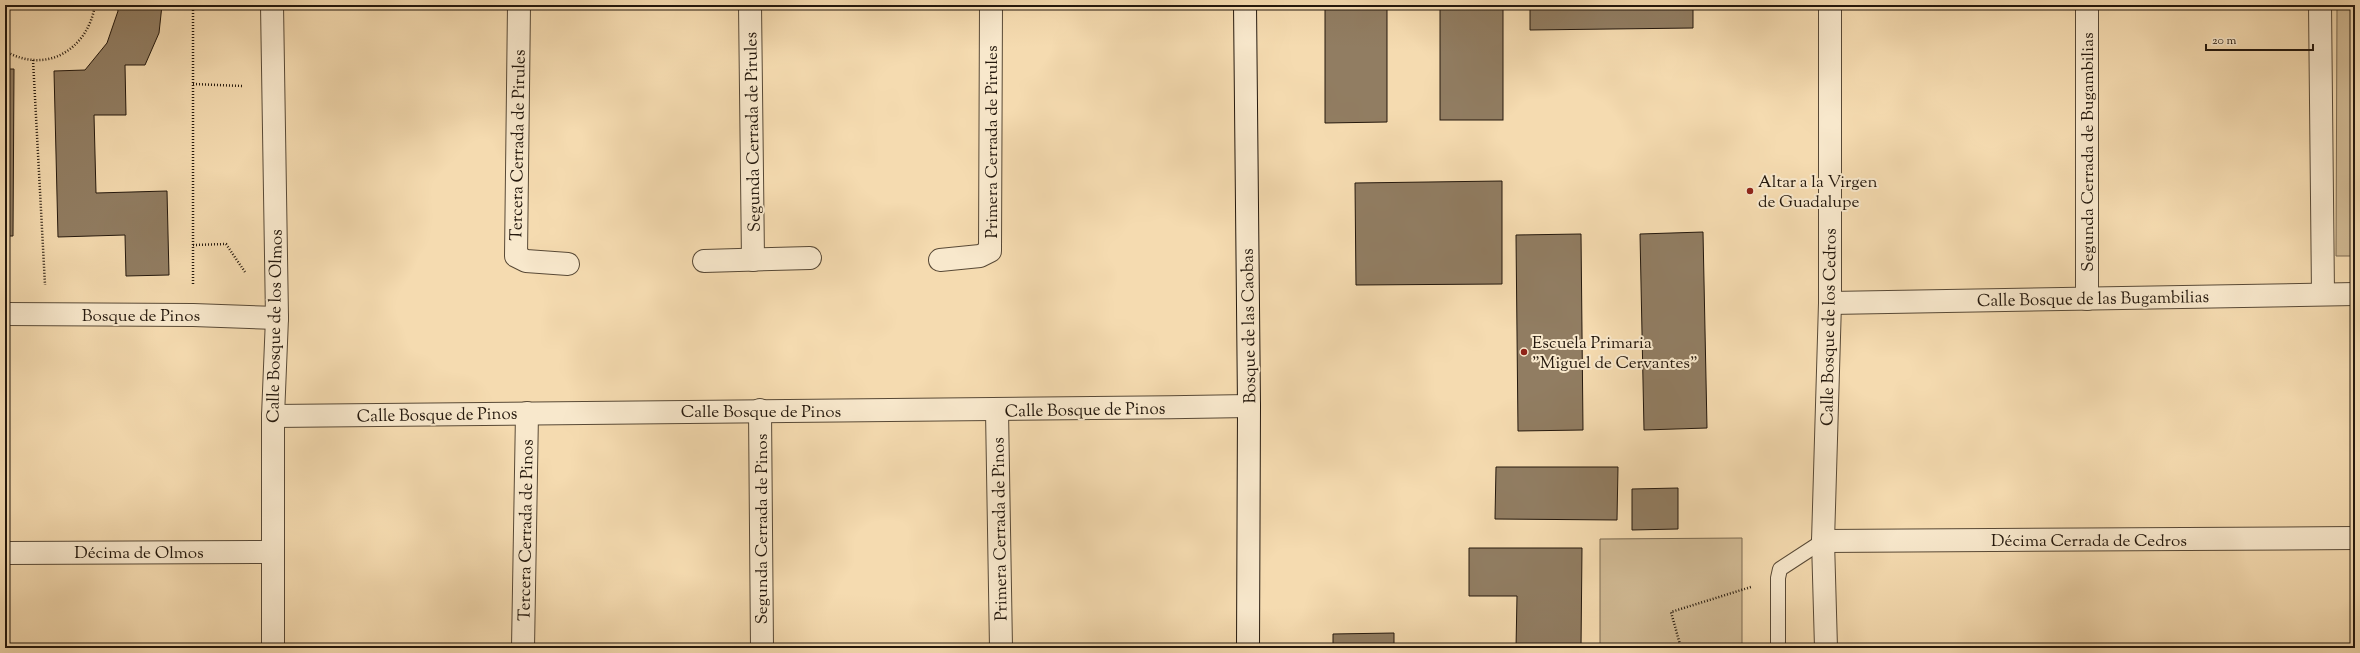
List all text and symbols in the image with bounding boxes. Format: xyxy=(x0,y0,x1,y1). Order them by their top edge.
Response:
scale bar xyxy=(2206,26,2313,52)
street label: Segunda Cerrada de Pirules xyxy=(740,31,768,232)
street label: Segunda Cerrada de Bugambilias xyxy=(2077,32,2101,272)
text: 20 m xyxy=(2212,32,2237,50)
street label: Primera Cerrada de Pirules xyxy=(981,45,1005,239)
street label: Tercera Cerrada de Pirules xyxy=(505,49,533,241)
place label: Altar a la Virgen de Guadalupe xyxy=(1758,171,1877,215)
marker: Altar a la Virgen de Guadalupe xyxy=(1745,186,1755,196)
street label: Calle Bosque de los Cedros xyxy=(1816,228,1844,426)
street label: Calle Bosque de los Olmos xyxy=(262,229,290,423)
street label: Bosque de las Caobas xyxy=(1237,248,1263,404)
street label: Calle Bosque de las Bugambilias xyxy=(1977,286,2210,314)
street label: Bosque de Pinos xyxy=(82,305,201,329)
place label: Escuela Primaria "Miguel de Cervantes" xyxy=(1532,332,1698,376)
marker: Escuela Primaria "Miguel de Cervantes" xyxy=(1519,347,1529,357)
street label: Calle Bosque de Pinos xyxy=(1005,398,1166,424)
street label: Calle Bosque de Pinos xyxy=(681,401,842,425)
street label: Calle Bosque de Pinos xyxy=(357,403,518,429)
street label: Segunda Cerrada de Pinos xyxy=(751,433,775,624)
street label: Primera Cerrada de Pinos xyxy=(987,437,1015,621)
street label: Tercera Cerrada de Pinos xyxy=(513,439,541,621)
street label: Décima Cerrada de Cedros xyxy=(1991,530,2187,554)
street label: Décima de Olmos xyxy=(74,542,204,566)

